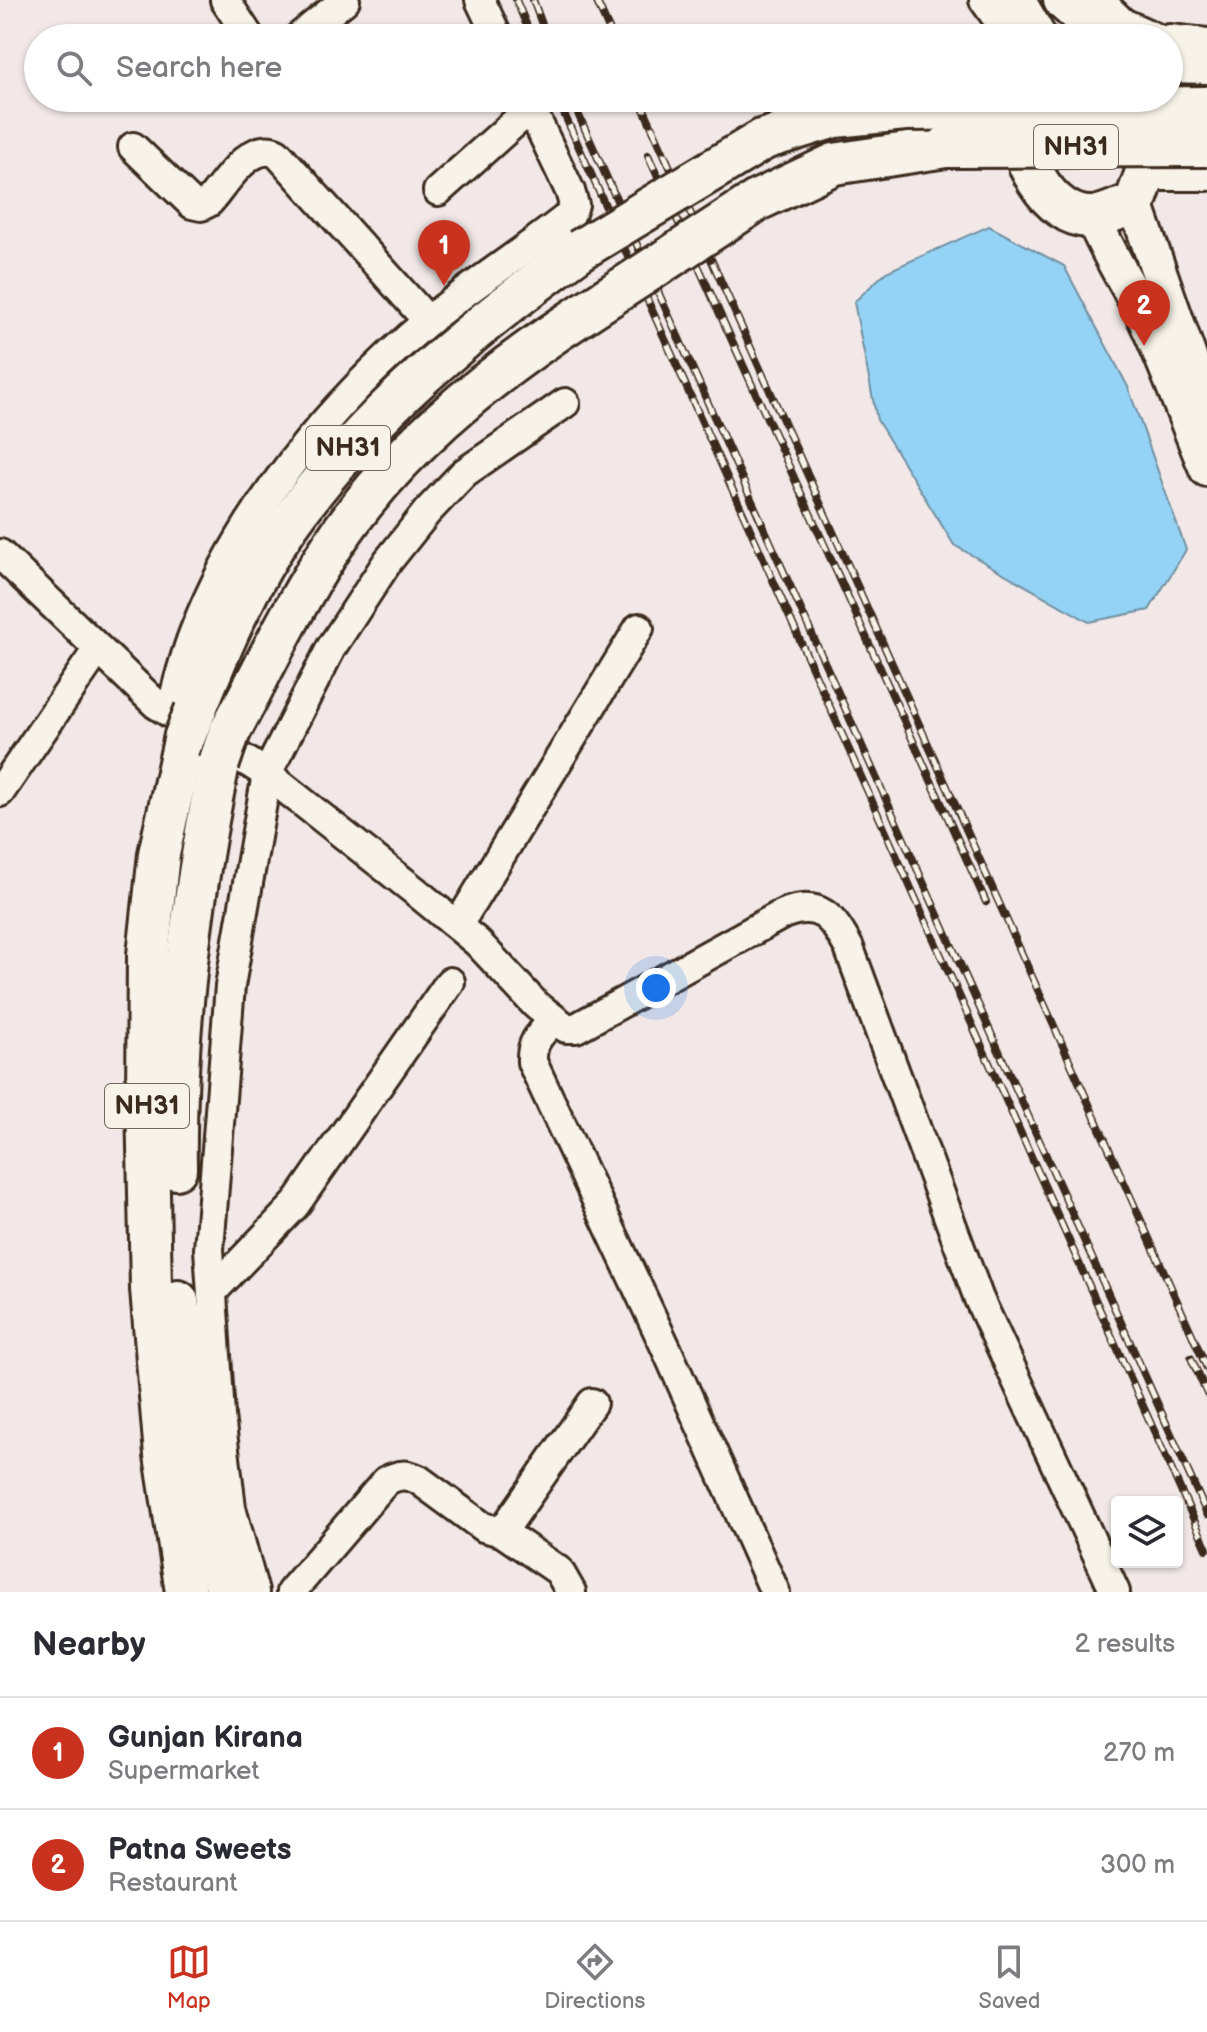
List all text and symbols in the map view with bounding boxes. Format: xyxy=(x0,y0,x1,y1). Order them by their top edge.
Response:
search box xyxy=(24,24,1183,112)
icon: search xyxy=(52,46,96,90)
text: Search here xyxy=(116,50,282,86)
road number: NH31 xyxy=(1034,125,1118,169)
pin: 1 xyxy=(418,220,470,286)
pin: 2 xyxy=(1118,280,1170,346)
road number: NH31 xyxy=(306,426,390,470)
your location xyxy=(636,968,676,1008)
road number: NH31 xyxy=(105,1084,189,1128)
map controls xyxy=(1111,1496,1183,1568)
button: layers xyxy=(1111,1496,1183,1568)
text: Nearby xyxy=(32,1624,146,1665)
text: 2 results xyxy=(1075,1629,1175,1660)
text: Gunjan Kirana xyxy=(108,1720,303,1756)
text: 1 xyxy=(53,1738,63,1769)
text: 270 m xyxy=(1103,1738,1175,1769)
text: Supermarket xyxy=(108,1756,259,1787)
text: Patna Sweets xyxy=(108,1832,292,1868)
text: 2 xyxy=(50,1850,66,1881)
text: 300 m xyxy=(1100,1850,1175,1881)
text: Restaurant xyxy=(108,1868,237,1899)
tab: Map xyxy=(167,1940,211,2015)
tab: Directions xyxy=(544,1940,645,2015)
tab: Saved xyxy=(979,1940,1040,2015)

